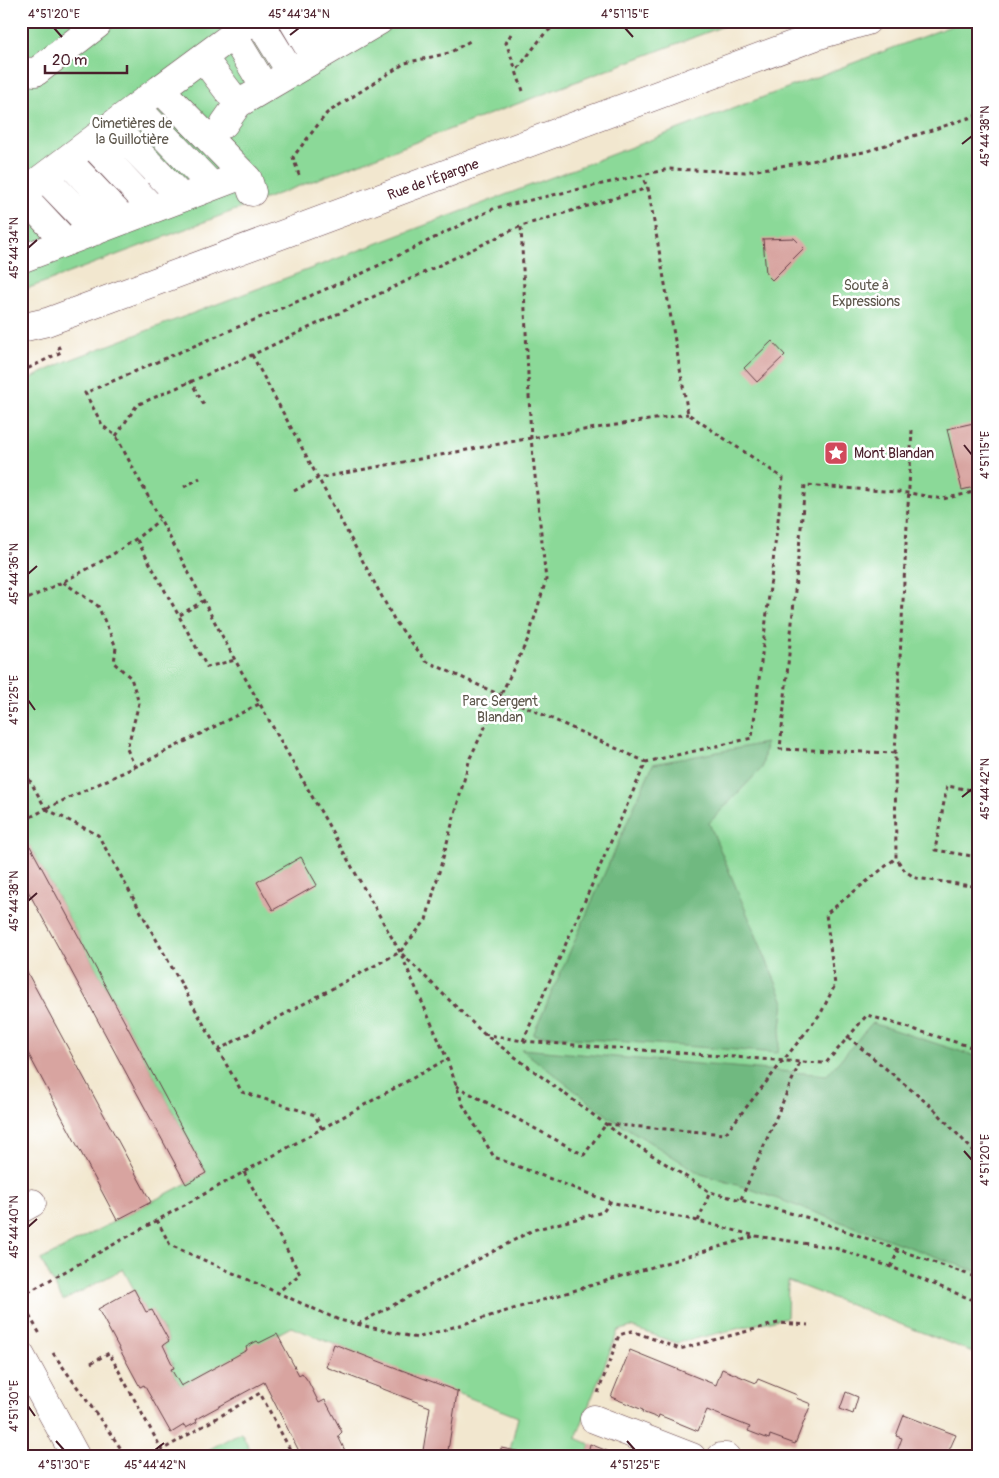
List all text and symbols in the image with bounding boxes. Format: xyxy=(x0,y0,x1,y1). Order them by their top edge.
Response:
text: 4°51'20"E xyxy=(28,7,80,22)
text: 45°44'34"N xyxy=(268,7,330,22)
text: 4°51'15"E xyxy=(601,7,649,22)
scale bar xyxy=(45,42,128,74)
text: 20 m xyxy=(52,51,87,70)
text: 45°44'38"N xyxy=(978,106,993,166)
park label: Cimetières de la Guillotière xyxy=(92,115,172,148)
street label: Rue de l'Épargne xyxy=(385,154,481,204)
text: 45°44'34"N xyxy=(7,217,22,279)
park label: Soute à Expressions xyxy=(832,277,901,310)
text: 4°51'15"E xyxy=(978,431,993,479)
place icon: Mont Blandan xyxy=(823,440,849,466)
place label: Mont Blandan xyxy=(854,445,934,462)
text: 45°44'36"N xyxy=(7,543,22,605)
text: 4°51'25"E xyxy=(7,675,22,725)
park label: Parc Sergent Blandan xyxy=(462,693,538,726)
text: 45°44'42"N xyxy=(978,758,993,820)
text: 45°44'38"N xyxy=(7,871,22,931)
text: 4°51'20"E xyxy=(978,1134,993,1186)
text: 45°44'40"N xyxy=(7,1195,22,1259)
text: 4°51'30"E xyxy=(7,1380,22,1432)
text: 4°51'30"E xyxy=(38,1458,90,1473)
text: 45°44'42"N xyxy=(124,1458,186,1473)
text: 4°51'25"E xyxy=(610,1458,660,1473)

